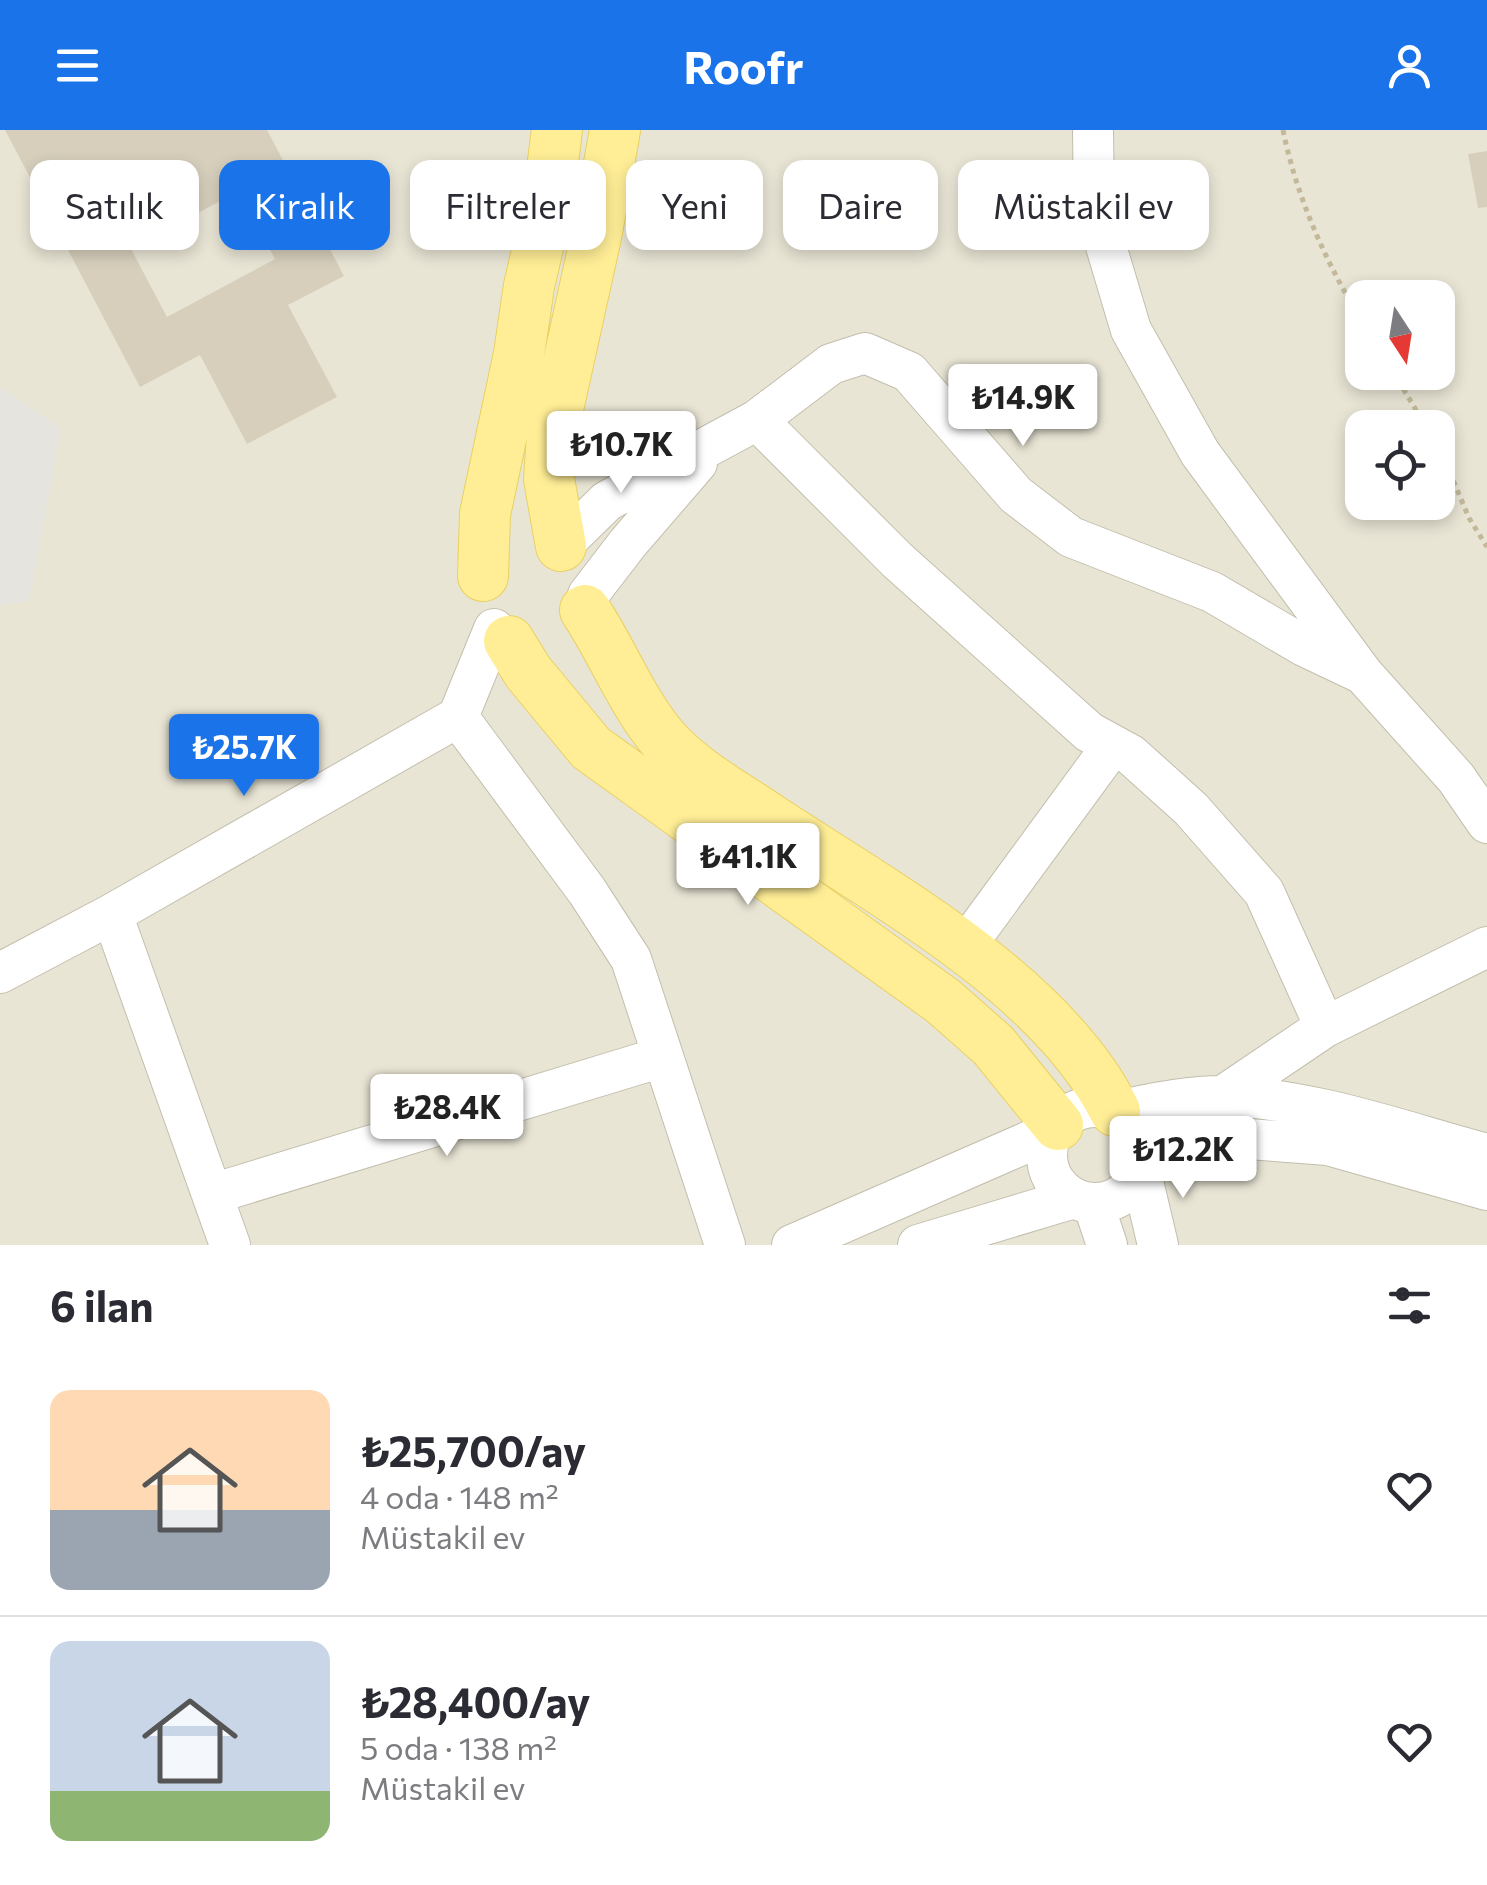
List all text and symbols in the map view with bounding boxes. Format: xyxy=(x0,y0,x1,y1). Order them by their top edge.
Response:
icon: menu xyxy=(50,38,105,93)
text: Roofr xyxy=(683,38,804,93)
icon: person xyxy=(1382,38,1437,93)
chip: Satılık xyxy=(30,160,199,250)
chip: Kiralık xyxy=(219,160,390,250)
chip: Filtreler xyxy=(410,160,606,250)
chip: Yeni xyxy=(626,160,763,250)
chip: Daire xyxy=(783,160,938,250)
chip: Müstakil ev xyxy=(958,160,1209,250)
north arrow xyxy=(1345,280,1455,390)
map controls xyxy=(1345,280,1455,520)
pin: ₺14.9K xyxy=(942,364,1104,449)
text: ₺14.9K xyxy=(970,376,1076,416)
button: locate xyxy=(1345,410,1455,520)
pin: ₺10.7K xyxy=(540,411,702,496)
text: ₺10.7K xyxy=(569,423,673,463)
pin: ₺25.7K xyxy=(163,714,325,799)
text: ₺25.7K xyxy=(191,726,297,766)
pin: ₺41.1K xyxy=(667,823,829,908)
text: ₺41.1K xyxy=(698,835,798,875)
pin: ₺28.4K xyxy=(366,1074,528,1159)
text: ₺28.4K xyxy=(392,1086,502,1126)
pin: ₺12.2K xyxy=(1102,1116,1264,1201)
text: ₺12.2K xyxy=(1132,1128,1234,1168)
icon: filters xyxy=(1382,1278,1437,1333)
text: 6 ilan xyxy=(50,1279,154,1331)
text: ₺25,700/ay xyxy=(360,1424,586,1476)
icon: home xyxy=(130,1430,250,1550)
icon: heart xyxy=(1382,1463,1437,1518)
text: 4 oda · 148 m² xyxy=(360,1476,559,1516)
text: Müstakil ev xyxy=(360,1516,525,1556)
text: ₺28,400/ay xyxy=(360,1675,590,1727)
icon: home xyxy=(130,1681,250,1801)
icon: heart xyxy=(1382,1714,1437,1769)
text: 5 oda · 138 m² xyxy=(360,1727,557,1767)
text: Müstakil ev xyxy=(360,1767,525,1807)

